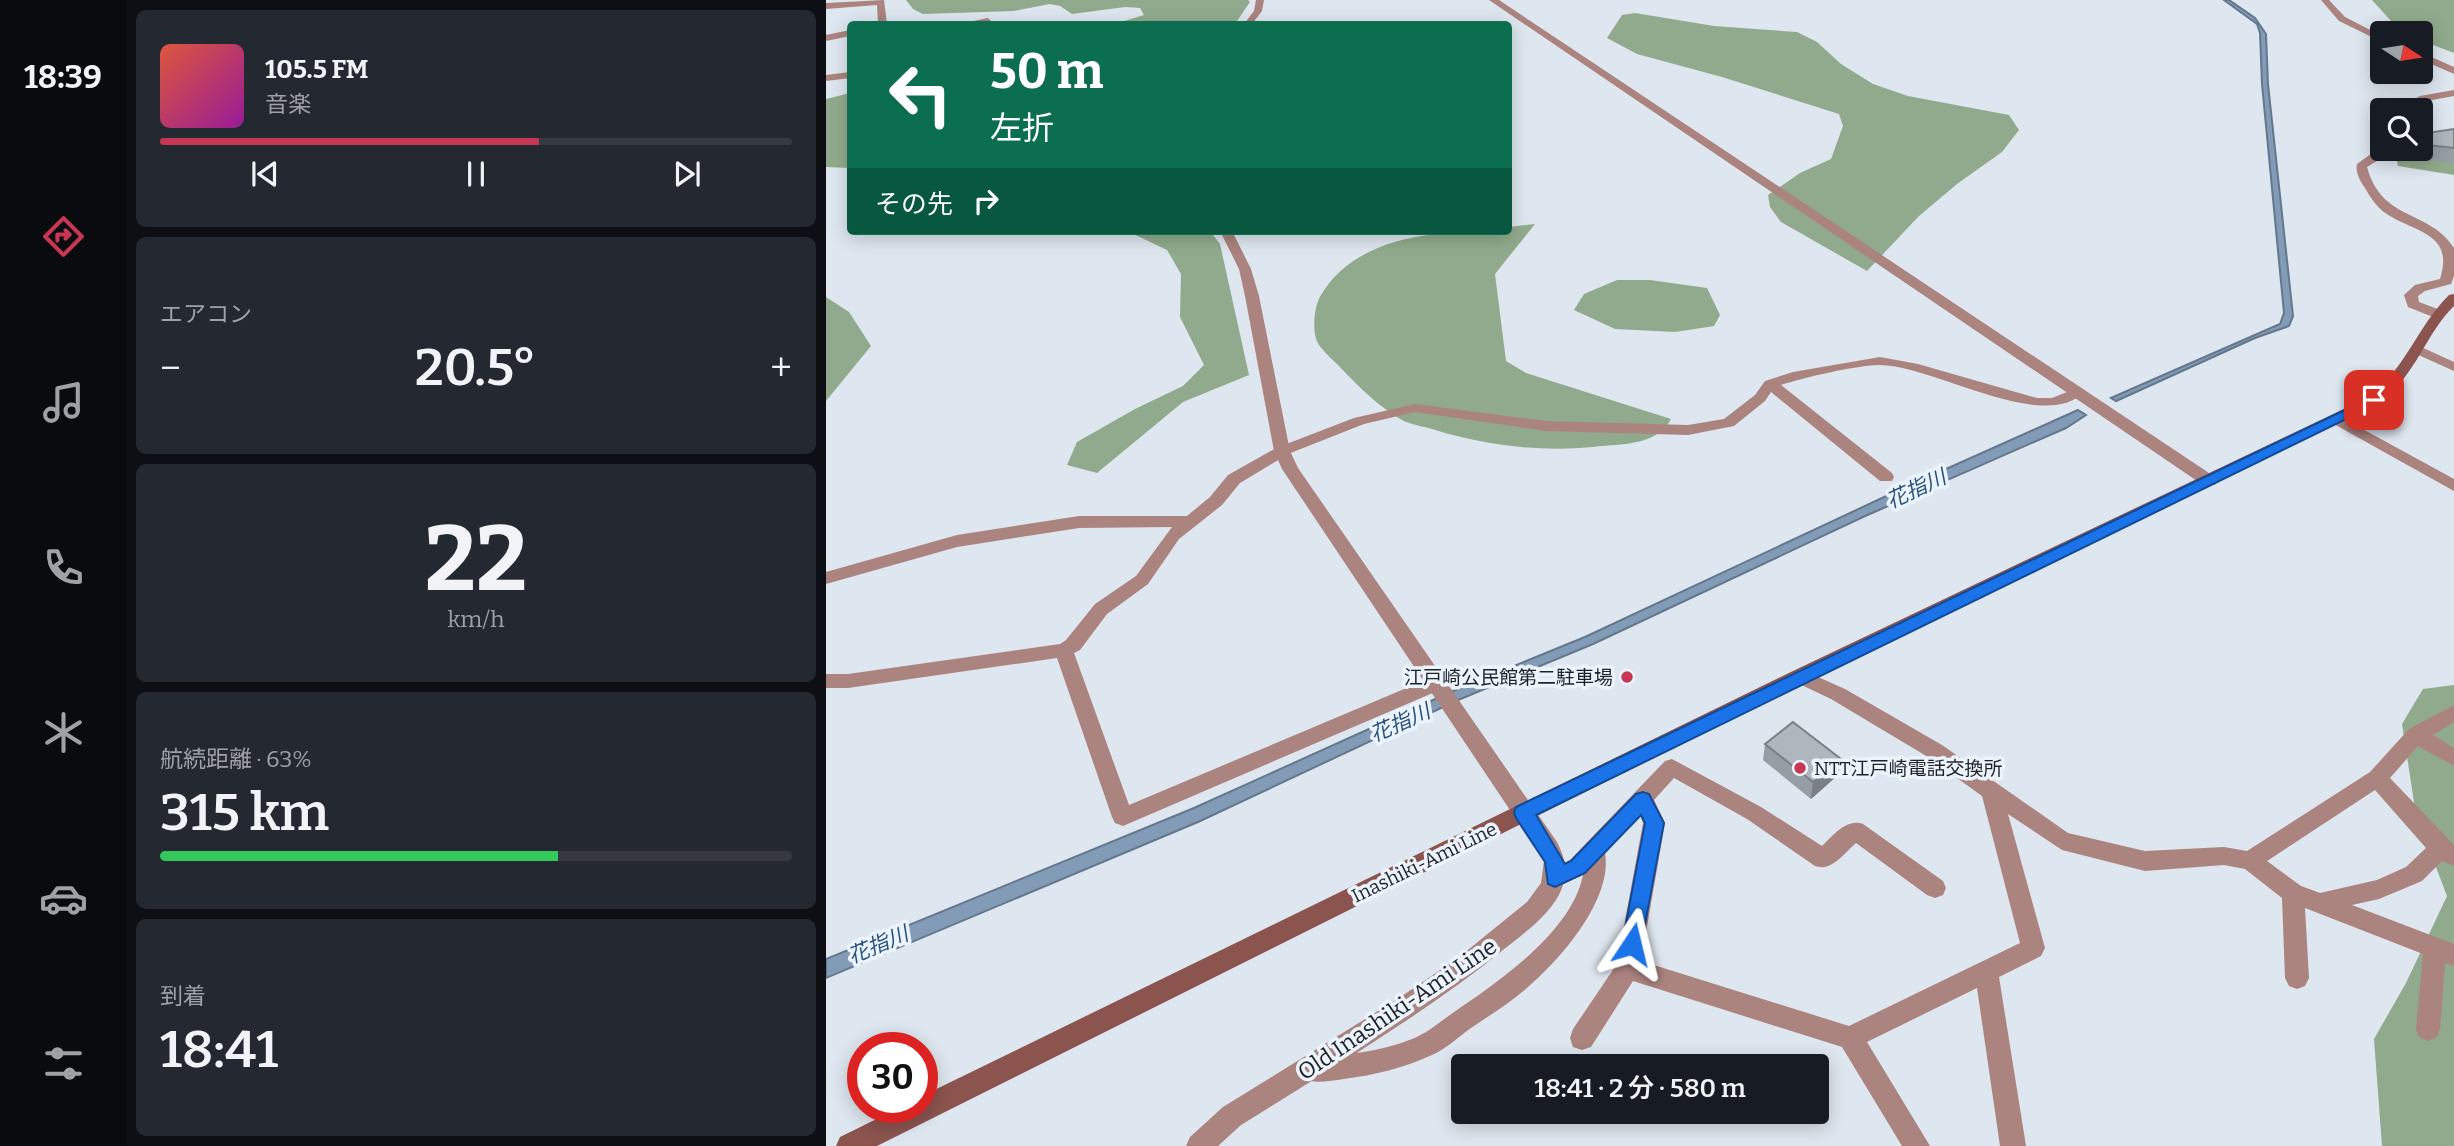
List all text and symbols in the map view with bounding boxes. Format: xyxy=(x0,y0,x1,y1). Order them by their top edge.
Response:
north arrow xyxy=(2370,21,2432,84)
map controls xyxy=(2370,21,2433,161)
text: 50 m xyxy=(990,42,1103,101)
icon: left xyxy=(875,49,966,140)
text: 105.5 FM xyxy=(265,54,368,85)
text: 18:39 xyxy=(24,58,102,96)
text: 音楽 xyxy=(265,90,311,118)
button: search xyxy=(2370,98,2433,161)
text: 左折 xyxy=(990,109,1054,147)
icon: previous xyxy=(246,155,284,193)
icon: pause xyxy=(457,155,495,193)
icon: next xyxy=(668,155,706,193)
icon: right xyxy=(967,182,1005,220)
text: その先 xyxy=(875,189,953,220)
icon: directions xyxy=(39,212,88,261)
text: エアコン xyxy=(160,300,252,328)
text: 20.5° xyxy=(415,336,537,399)
text: − xyxy=(160,345,181,391)
text: + xyxy=(770,345,792,391)
pin xyxy=(2344,370,2404,430)
icon: music xyxy=(39,378,88,427)
icon: arrive xyxy=(2355,381,2393,419)
water label: 花指川 xyxy=(1882,463,1952,514)
text: 22 xyxy=(425,505,527,614)
icon: phone xyxy=(39,543,88,592)
text: km/h xyxy=(448,605,504,633)
place label: 江戸崎公民館第二駐車場 xyxy=(1404,666,1613,689)
marker: 江戸崎公民館第二駐車場 xyxy=(1619,669,1635,685)
water label: 花指川 xyxy=(1366,697,1436,748)
icon: climate xyxy=(39,708,88,757)
text: 航続距離 · 63% xyxy=(160,745,312,773)
place label: NTT江戸崎電話交換所 xyxy=(1814,757,2003,780)
marker: NTT江戸崎電話交換所 xyxy=(1792,760,1808,776)
text: 315 km xyxy=(160,781,329,844)
street label: Inashiki-Ami Line xyxy=(1348,817,1501,908)
icon: car xyxy=(39,874,88,923)
position arrow xyxy=(1595,907,1669,981)
water label: 花指川 xyxy=(844,920,914,969)
street label: Old Inashiki-Ami Line xyxy=(1292,932,1502,1086)
text: 到着 xyxy=(160,982,206,1010)
text: 18:41 xyxy=(160,1018,278,1081)
speed limit sign: 30 xyxy=(847,1032,938,1123)
icon: filters xyxy=(39,1039,88,1088)
text: 18:41 · 2 分 · 580 m xyxy=(1534,1073,1746,1104)

